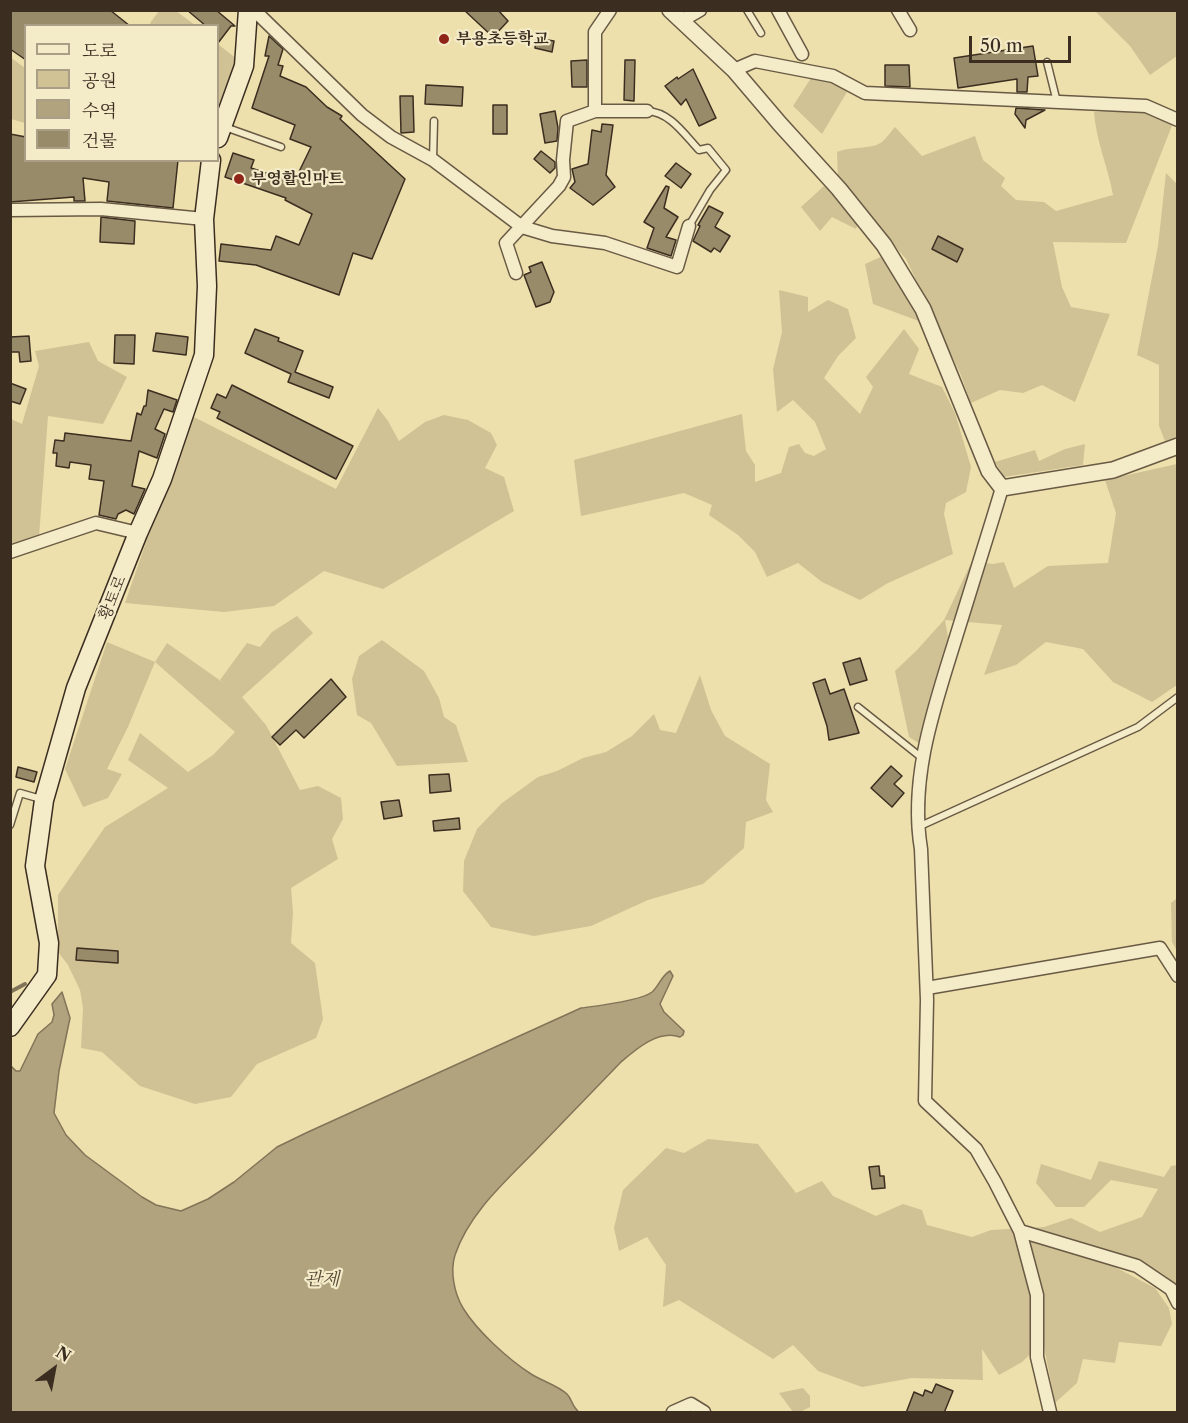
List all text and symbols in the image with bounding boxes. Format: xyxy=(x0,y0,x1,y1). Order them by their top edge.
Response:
legend xyxy=(24,24,219,162)
scale bar xyxy=(972,24,1074,62)
place label: 부용초등학교 xyxy=(456,29,549,49)
marker: 부용초등학교 xyxy=(437,32,451,46)
text: 50 m xyxy=(980,35,1023,57)
text: 도로 xyxy=(82,40,117,62)
text: 공원 xyxy=(82,70,117,92)
text: 수역 xyxy=(82,100,117,122)
text: 건물 xyxy=(82,130,117,152)
place label: 부영할인마트 xyxy=(251,169,344,189)
marker: 부영할인마트 xyxy=(232,172,246,186)
street label: 황토로 xyxy=(95,573,131,623)
water label: 관제 xyxy=(305,1269,339,1291)
north arrow xyxy=(24,1339,84,1399)
text: N xyxy=(52,1342,75,1366)

